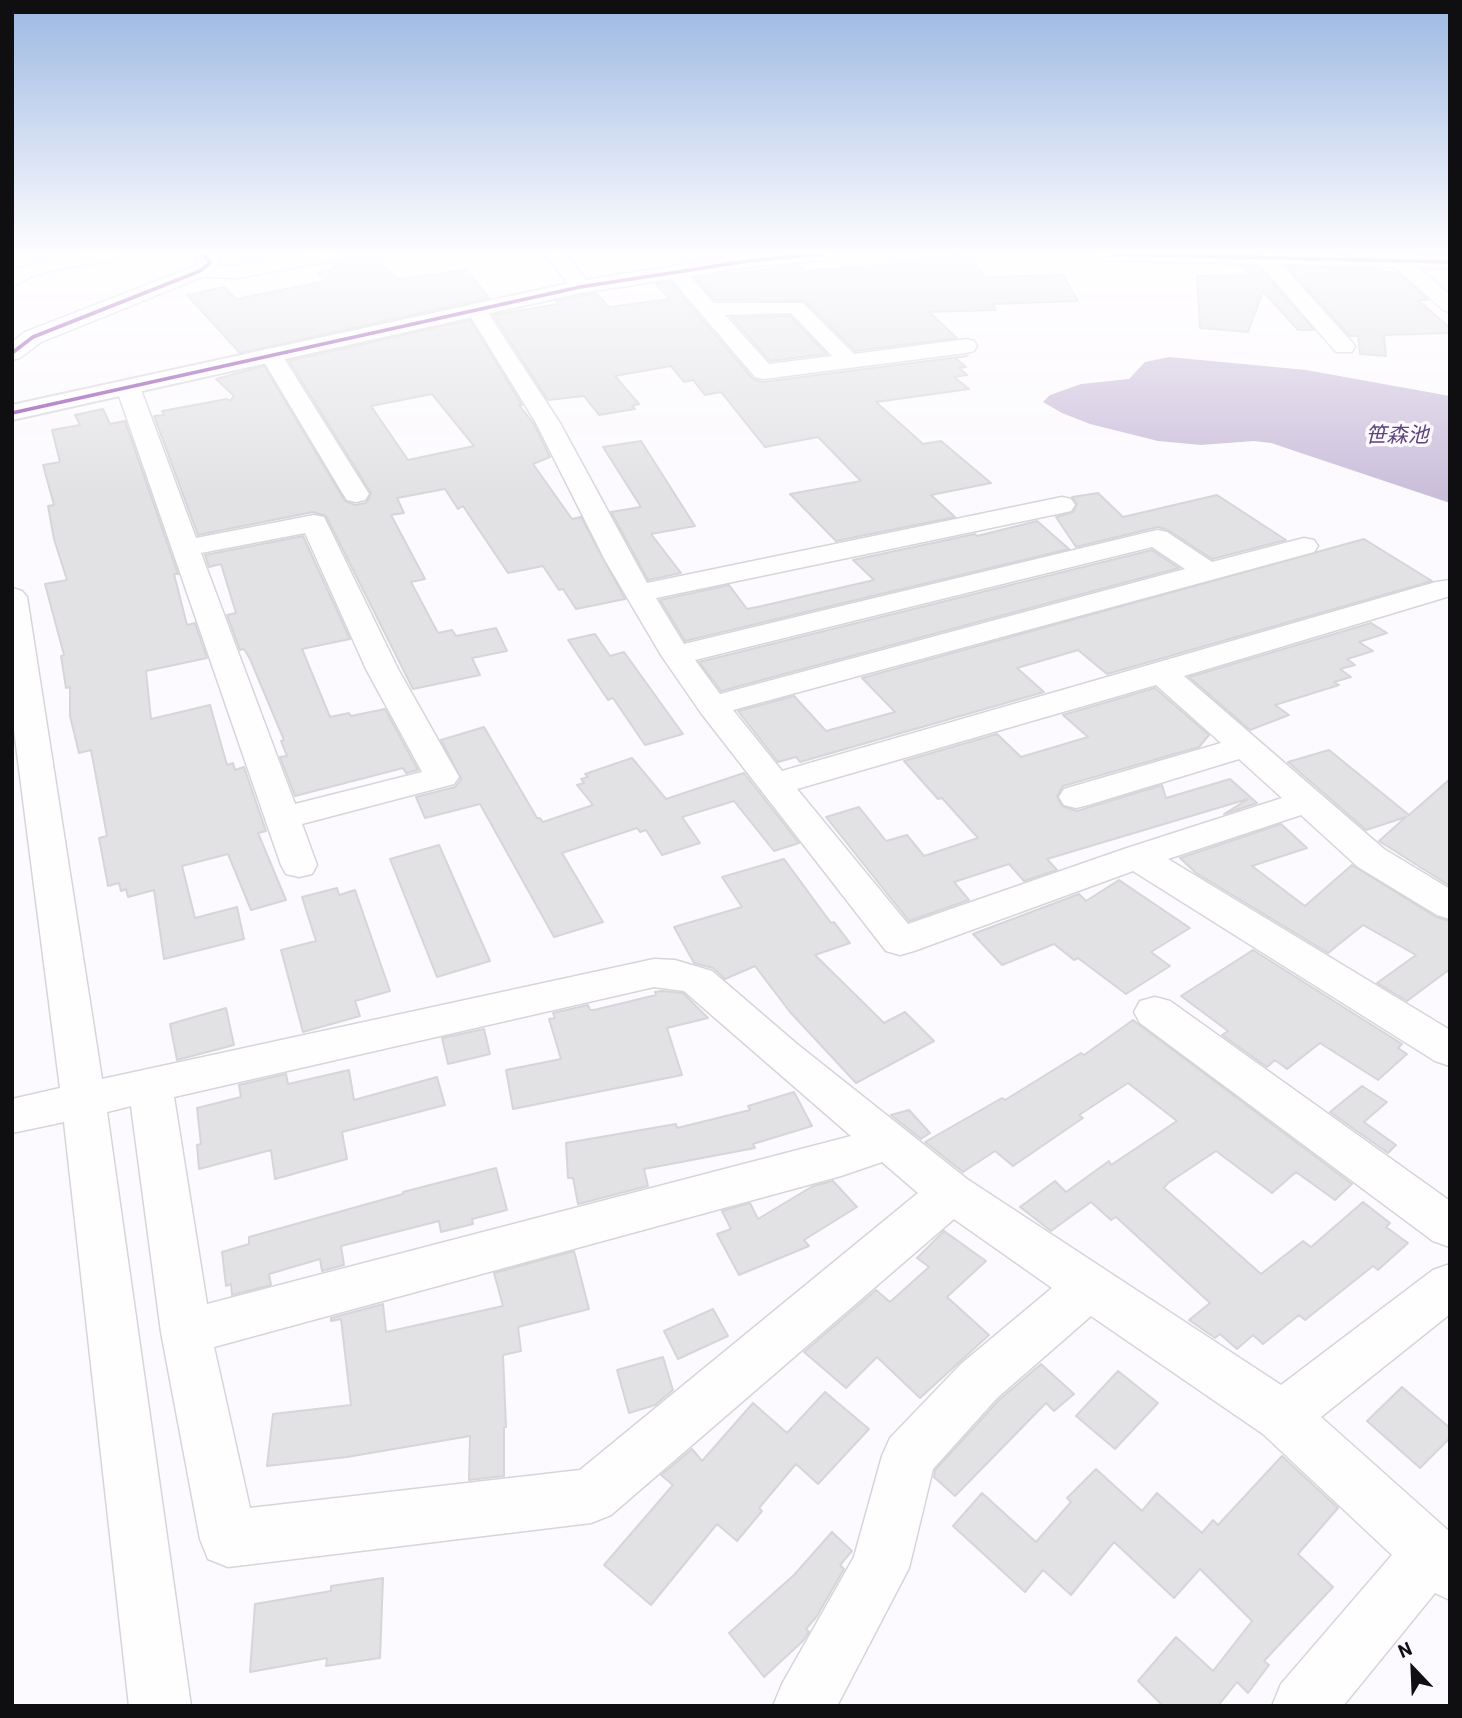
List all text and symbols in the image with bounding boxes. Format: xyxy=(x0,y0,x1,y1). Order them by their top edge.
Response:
water label: 笹森池 xyxy=(1366,422,1428,448)
north arrow xyxy=(1378,1634,1448,1704)
text: N xyxy=(1394,1636,1415,1662)

